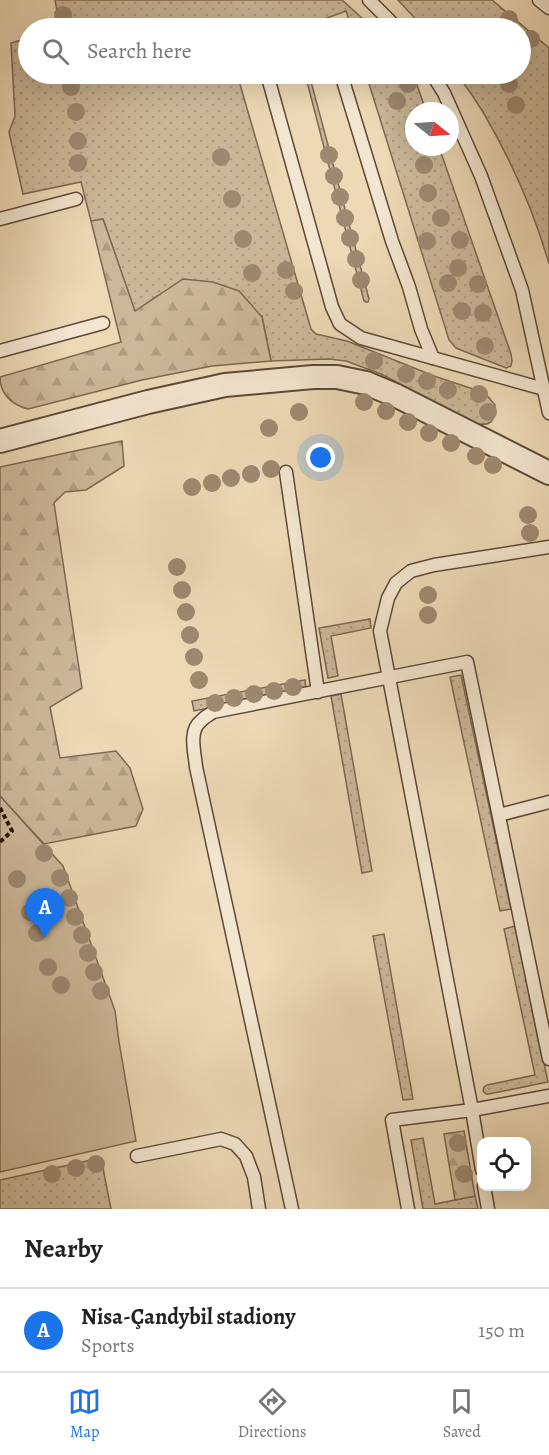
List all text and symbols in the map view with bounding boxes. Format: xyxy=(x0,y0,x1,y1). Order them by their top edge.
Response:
search box xyxy=(18,18,531,84)
icon: search xyxy=(39,35,72,68)
text: Search here xyxy=(87,36,192,66)
north arrow xyxy=(405,102,459,156)
your location xyxy=(306,443,335,472)
pin: A xyxy=(26,888,64,938)
map controls xyxy=(477,1137,531,1191)
button: locate xyxy=(477,1137,531,1191)
text: Nearby xyxy=(24,1231,103,1266)
text: Nisa-Çandybil stadiony xyxy=(81,1302,295,1332)
text: A xyxy=(37,1317,50,1344)
text: 150 m xyxy=(478,1317,525,1344)
text: Sports xyxy=(81,1332,134,1359)
tab: Map xyxy=(68,1385,101,1443)
tab: Directions xyxy=(238,1385,306,1443)
tab: Saved xyxy=(443,1385,481,1443)

